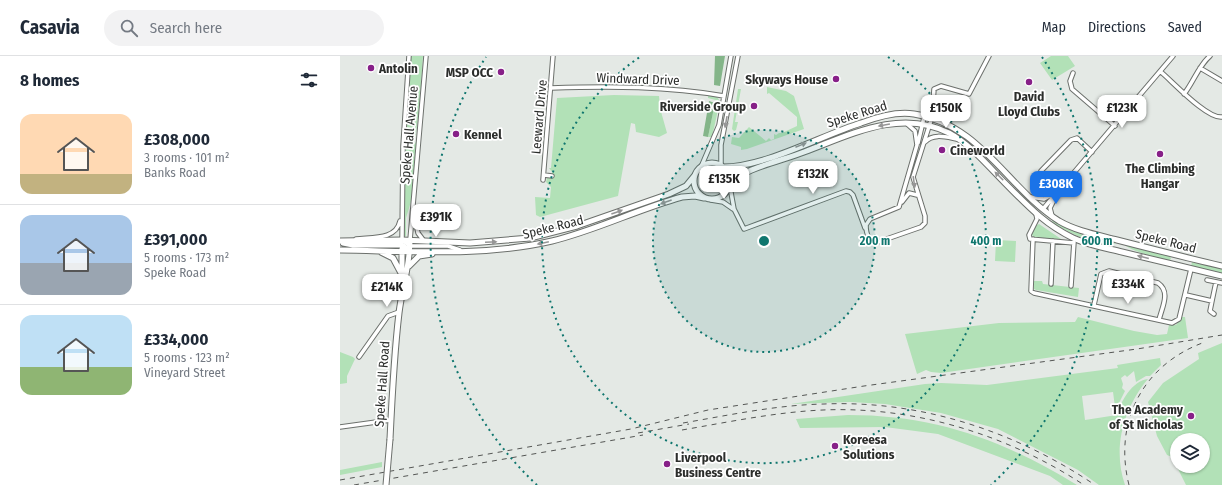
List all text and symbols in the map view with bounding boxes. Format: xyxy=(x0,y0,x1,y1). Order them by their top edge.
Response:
search box xyxy=(104,10,384,46)
text: Casavia xyxy=(20,16,80,39)
icon: search xyxy=(118,17,140,39)
text: Search here xyxy=(150,19,222,37)
text: Map xyxy=(1042,19,1066,36)
text: Directions xyxy=(1088,19,1146,36)
text: Saved xyxy=(1168,19,1202,36)
place label: Antolin xyxy=(378,61,418,76)
marker: Antolin xyxy=(366,63,376,73)
place label: MSP OCC xyxy=(446,65,493,80)
marker: MSP OCC xyxy=(496,67,506,77)
icon: filters xyxy=(298,69,320,91)
text: 8 homes xyxy=(20,70,80,91)
street label: Windward Drive xyxy=(596,70,680,88)
place label: Skyways House xyxy=(745,72,828,87)
marker: Skyways House xyxy=(831,74,841,84)
marker: David Lloyd Clubs xyxy=(1024,77,1034,87)
street label: Leeward Drive xyxy=(528,79,550,155)
street label: Speke Hall Avenue xyxy=(397,85,421,185)
place label: David Lloyd Clubs xyxy=(998,89,1060,119)
pin: £150K xyxy=(918,95,974,129)
pin: £123K xyxy=(1094,95,1150,129)
street label: Speke Road xyxy=(825,98,889,130)
place label: Riverside Group xyxy=(660,99,746,114)
text: £150K xyxy=(930,100,962,115)
text: £123K xyxy=(1106,100,1138,115)
marker: Riverside Group xyxy=(749,101,759,111)
one-way arrow xyxy=(723,116,729,128)
one-way arrow xyxy=(878,122,890,128)
place label: Kennel xyxy=(464,127,502,142)
text: £308,000 xyxy=(144,129,210,150)
marker: Kennel xyxy=(451,129,461,139)
icon: home xyxy=(52,130,100,178)
one-way arrow xyxy=(795,142,807,148)
place label: Cineworld xyxy=(950,143,1005,158)
marker: Cineworld xyxy=(937,145,947,155)
marker: The Climbing Hangar xyxy=(1155,149,1165,159)
text: 3 rooms · 101 m² xyxy=(144,150,229,165)
pin: £132K xyxy=(785,161,841,195)
place label: The Climbing Hangar xyxy=(1125,161,1195,191)
text: Banks Road xyxy=(144,165,206,180)
pin: £135K xyxy=(696,166,752,200)
text: £132K xyxy=(797,166,829,181)
text: £135K xyxy=(708,171,740,186)
one-way arrow xyxy=(994,171,1004,181)
pin: £308K xyxy=(1028,171,1084,205)
one-way arrow xyxy=(911,176,917,188)
text: £308K xyxy=(1039,176,1073,191)
one-way arrow xyxy=(660,200,672,206)
pin: £391K xyxy=(408,204,464,238)
text: £391K xyxy=(420,209,452,224)
one-way arrow xyxy=(612,209,624,215)
street label: Speke Road xyxy=(521,212,585,242)
street label: Speke Road xyxy=(1134,226,1198,256)
text: £391,000 xyxy=(144,229,207,250)
icon: home xyxy=(52,231,100,279)
centre of rings xyxy=(757,234,771,248)
text: 200 m xyxy=(859,234,890,248)
text: 400 m xyxy=(971,234,1001,248)
text: 600 m xyxy=(1081,234,1113,248)
one-way arrow xyxy=(485,239,498,245)
one-way arrow xyxy=(537,240,549,246)
text: 5 rooms · 173 m² xyxy=(144,250,229,265)
one-way arrow xyxy=(1137,254,1149,260)
text: Speke Road xyxy=(144,265,206,280)
pin: £334K xyxy=(1100,271,1156,305)
pin: £214K xyxy=(359,274,415,308)
text: £334K xyxy=(1112,276,1144,291)
text: £214K xyxy=(371,279,403,294)
text: £334,000 xyxy=(144,329,209,350)
icon: home xyxy=(52,331,100,379)
street label: Speke Hall Road xyxy=(372,340,392,428)
text: 5 rooms · 123 m² xyxy=(144,350,230,365)
text: Vineyard Street xyxy=(144,365,225,380)
place label: The Academy of St Nicholas xyxy=(1109,402,1184,432)
marker: The Academy of St Nicholas xyxy=(1186,411,1196,421)
place label: Koreesa Solutions xyxy=(843,432,895,462)
map controls xyxy=(1170,433,1210,473)
button: layers xyxy=(1170,433,1210,473)
marker: Koreesa Solutions xyxy=(830,441,840,451)
place label: Liverpool Business Centre xyxy=(675,450,761,480)
marker: Liverpool Business Centre xyxy=(662,459,672,469)

